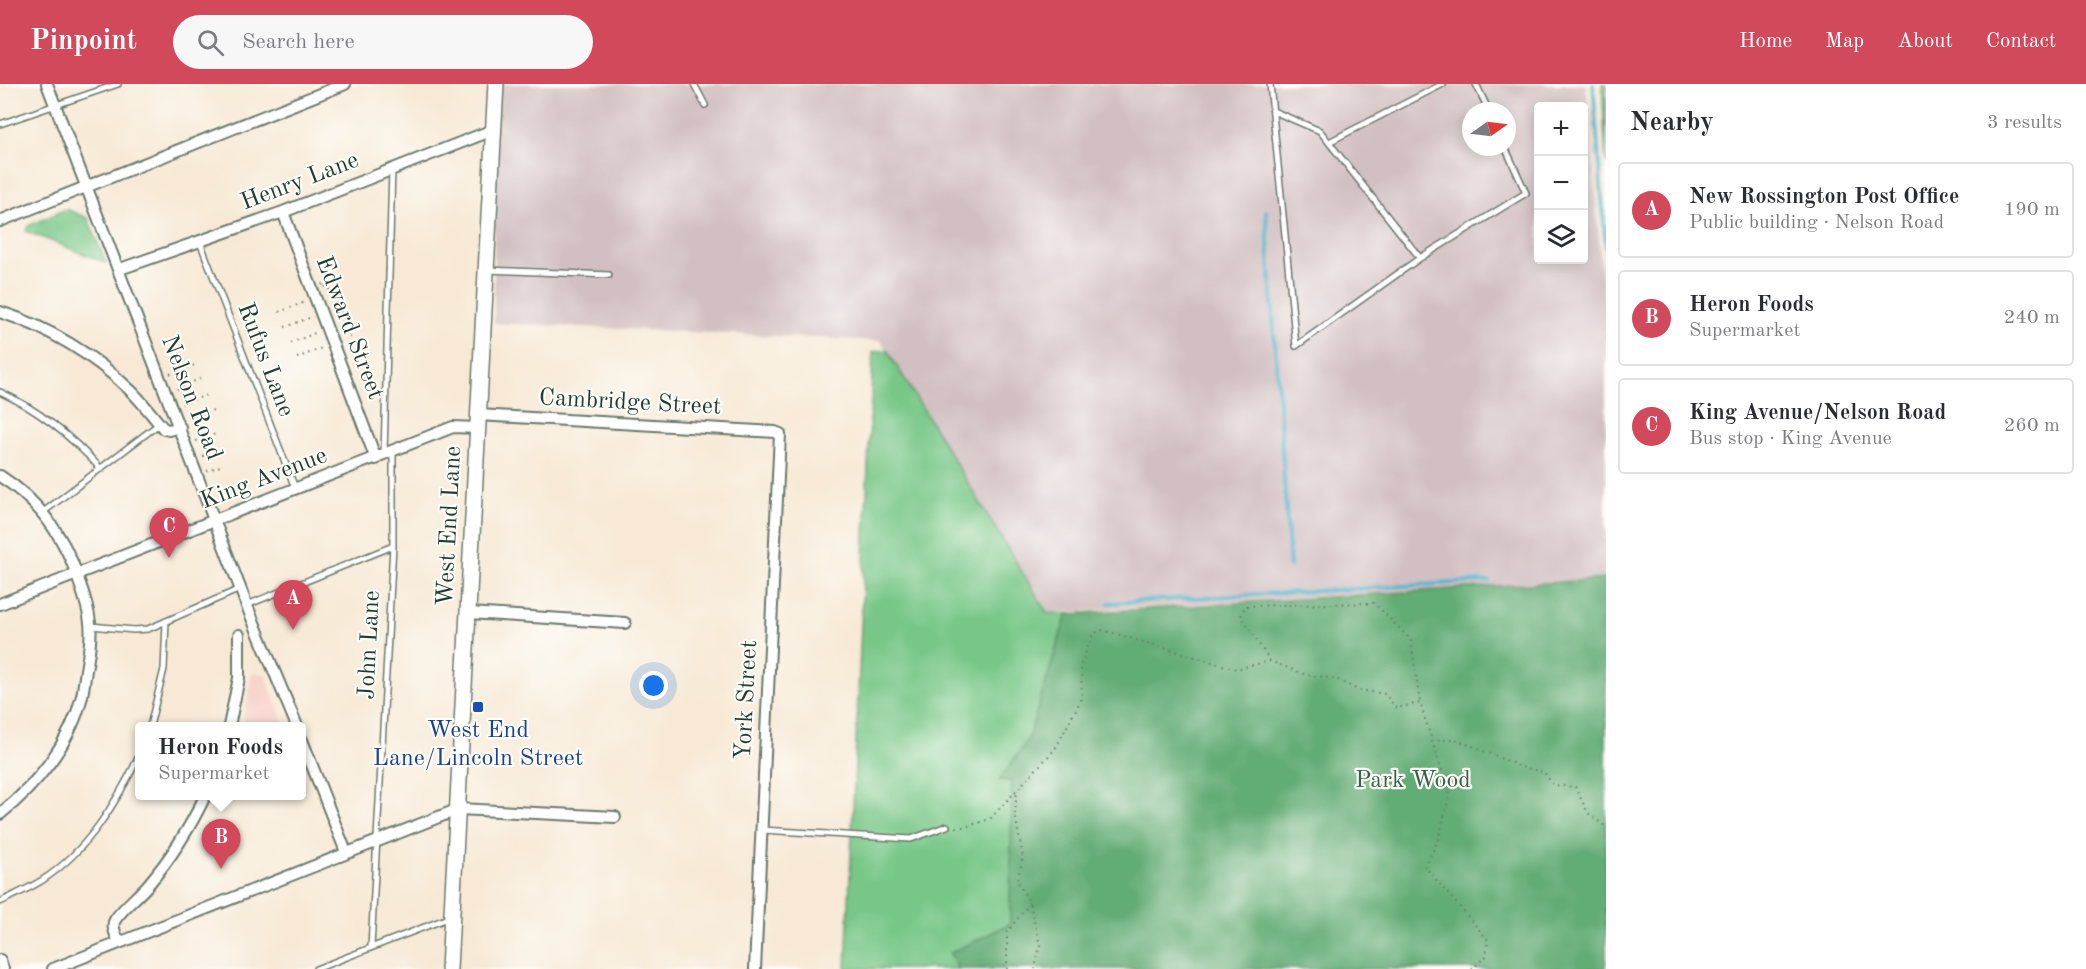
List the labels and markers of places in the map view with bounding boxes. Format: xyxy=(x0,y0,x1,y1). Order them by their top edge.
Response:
pin: C xyxy=(150,508,188,558)
pin: A xyxy=(274,580,312,630)
marker: West End Lane/Lincoln Street xyxy=(471,700,485,714)
place label: West End Lane/Lincoln Street xyxy=(373,719,583,771)
pin: B xyxy=(202,820,240,869)

